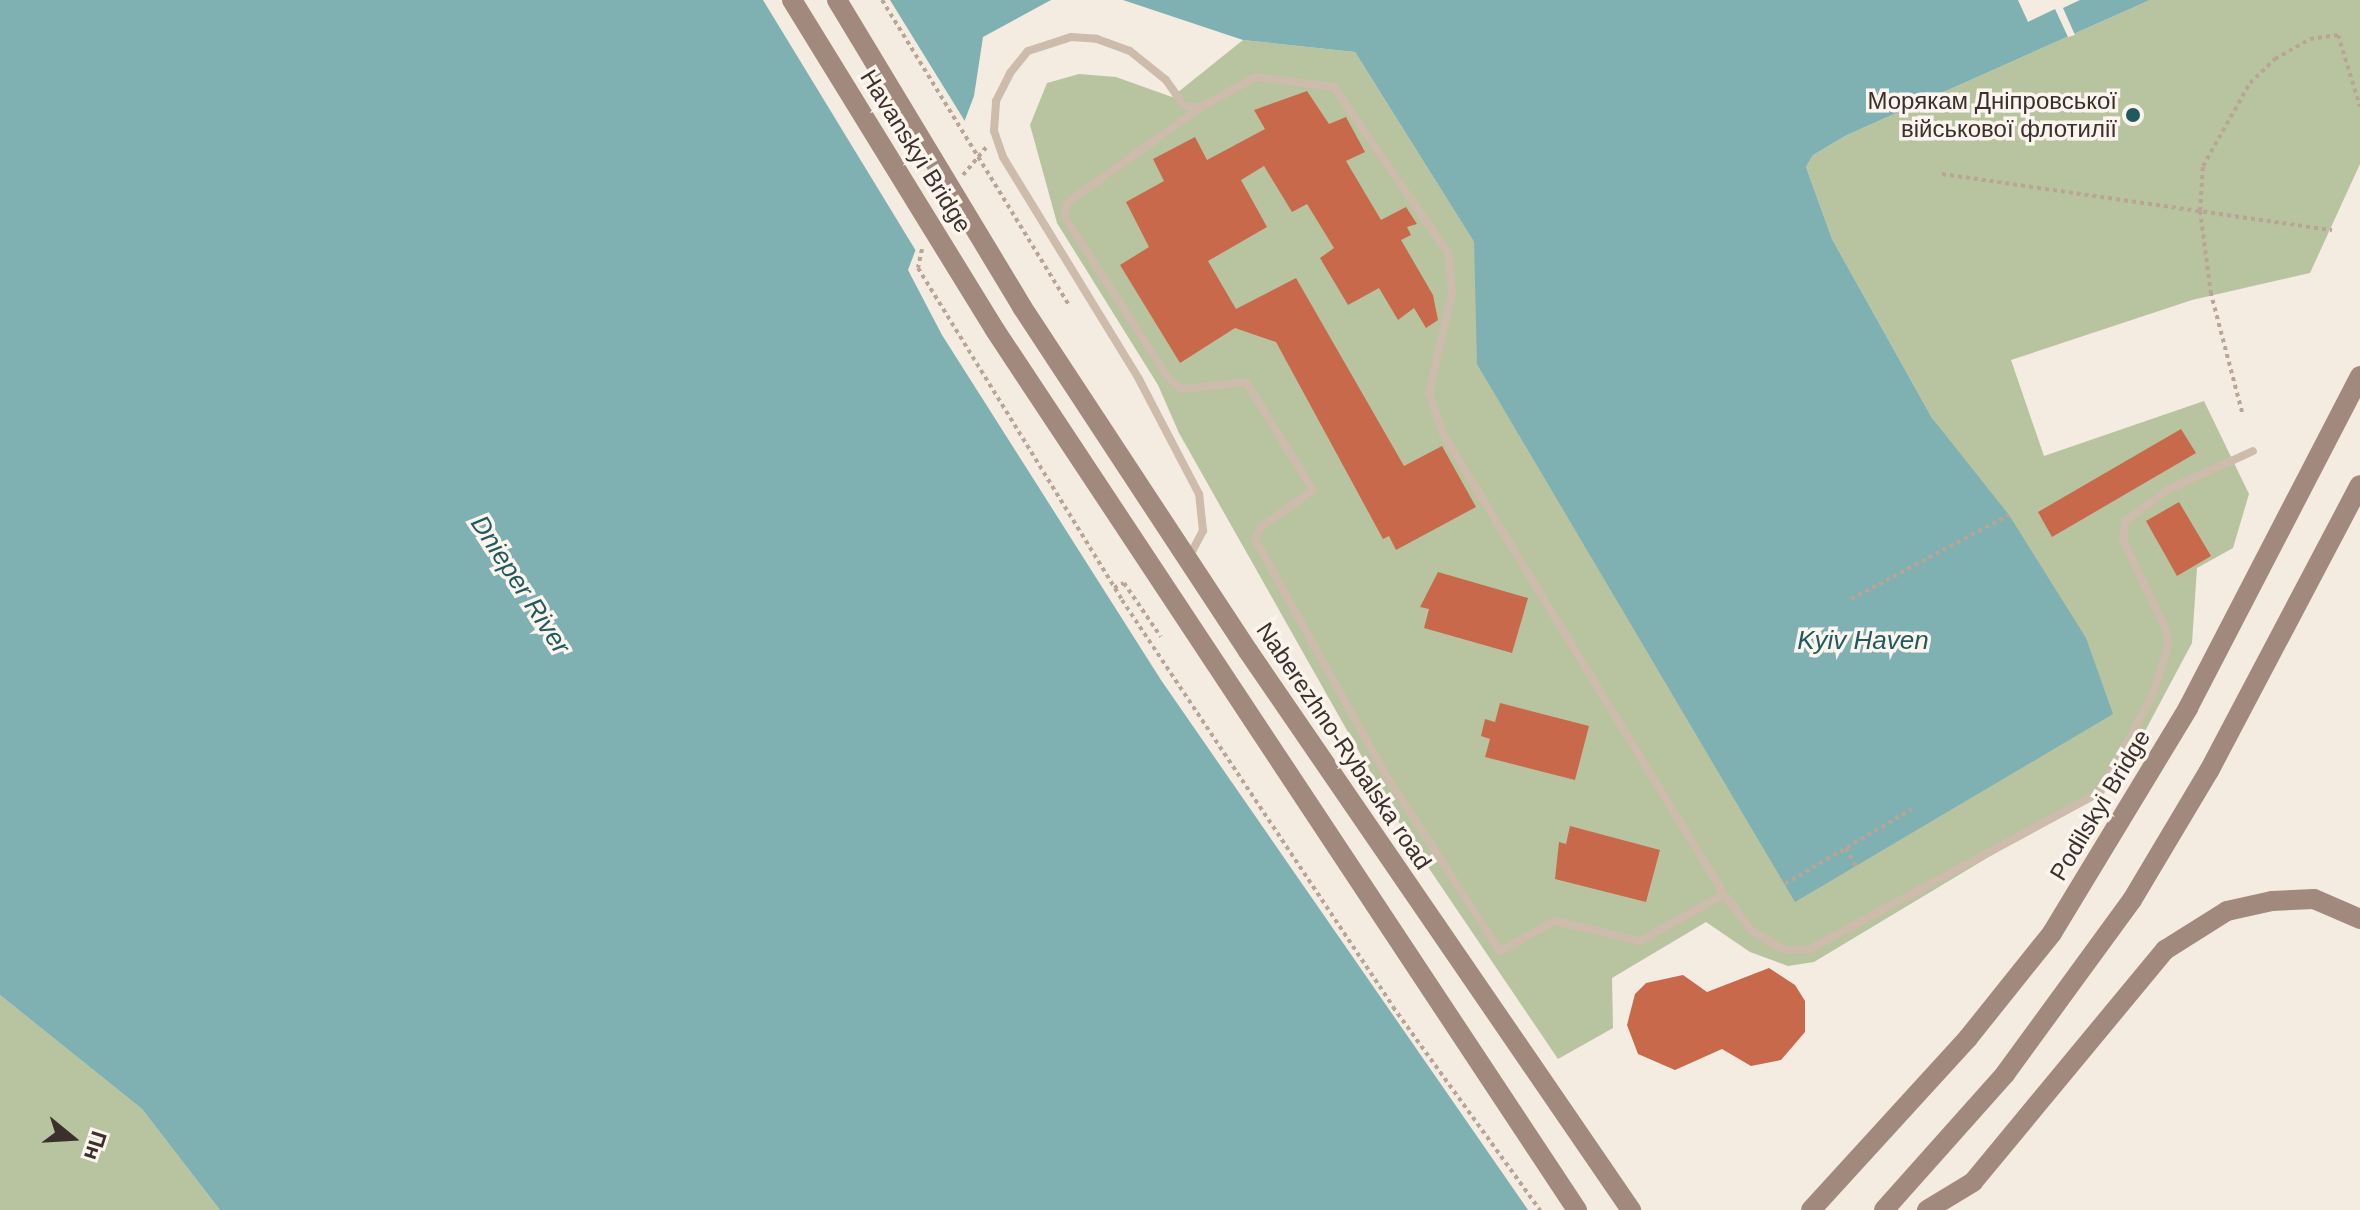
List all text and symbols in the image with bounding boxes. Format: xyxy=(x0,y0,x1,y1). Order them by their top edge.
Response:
street label: Havanskyi Bridge xyxy=(854,64,978,238)
place label: Морякам Дніпровської військової флотилії xyxy=(1867,87,2117,143)
marker: Морякам Дніпровської військової флотилії xyxy=(2124,106,2142,124)
water label: Dnieper River xyxy=(464,510,576,660)
street label: Naberezhno-Rybalska road xyxy=(1250,617,1438,875)
water label: Kyiv Haven xyxy=(1797,625,1929,657)
street label: Podilskyi Bridge xyxy=(2044,724,2156,886)
north arrow xyxy=(32,1098,112,1178)
text: Пн xyxy=(79,1128,112,1163)

